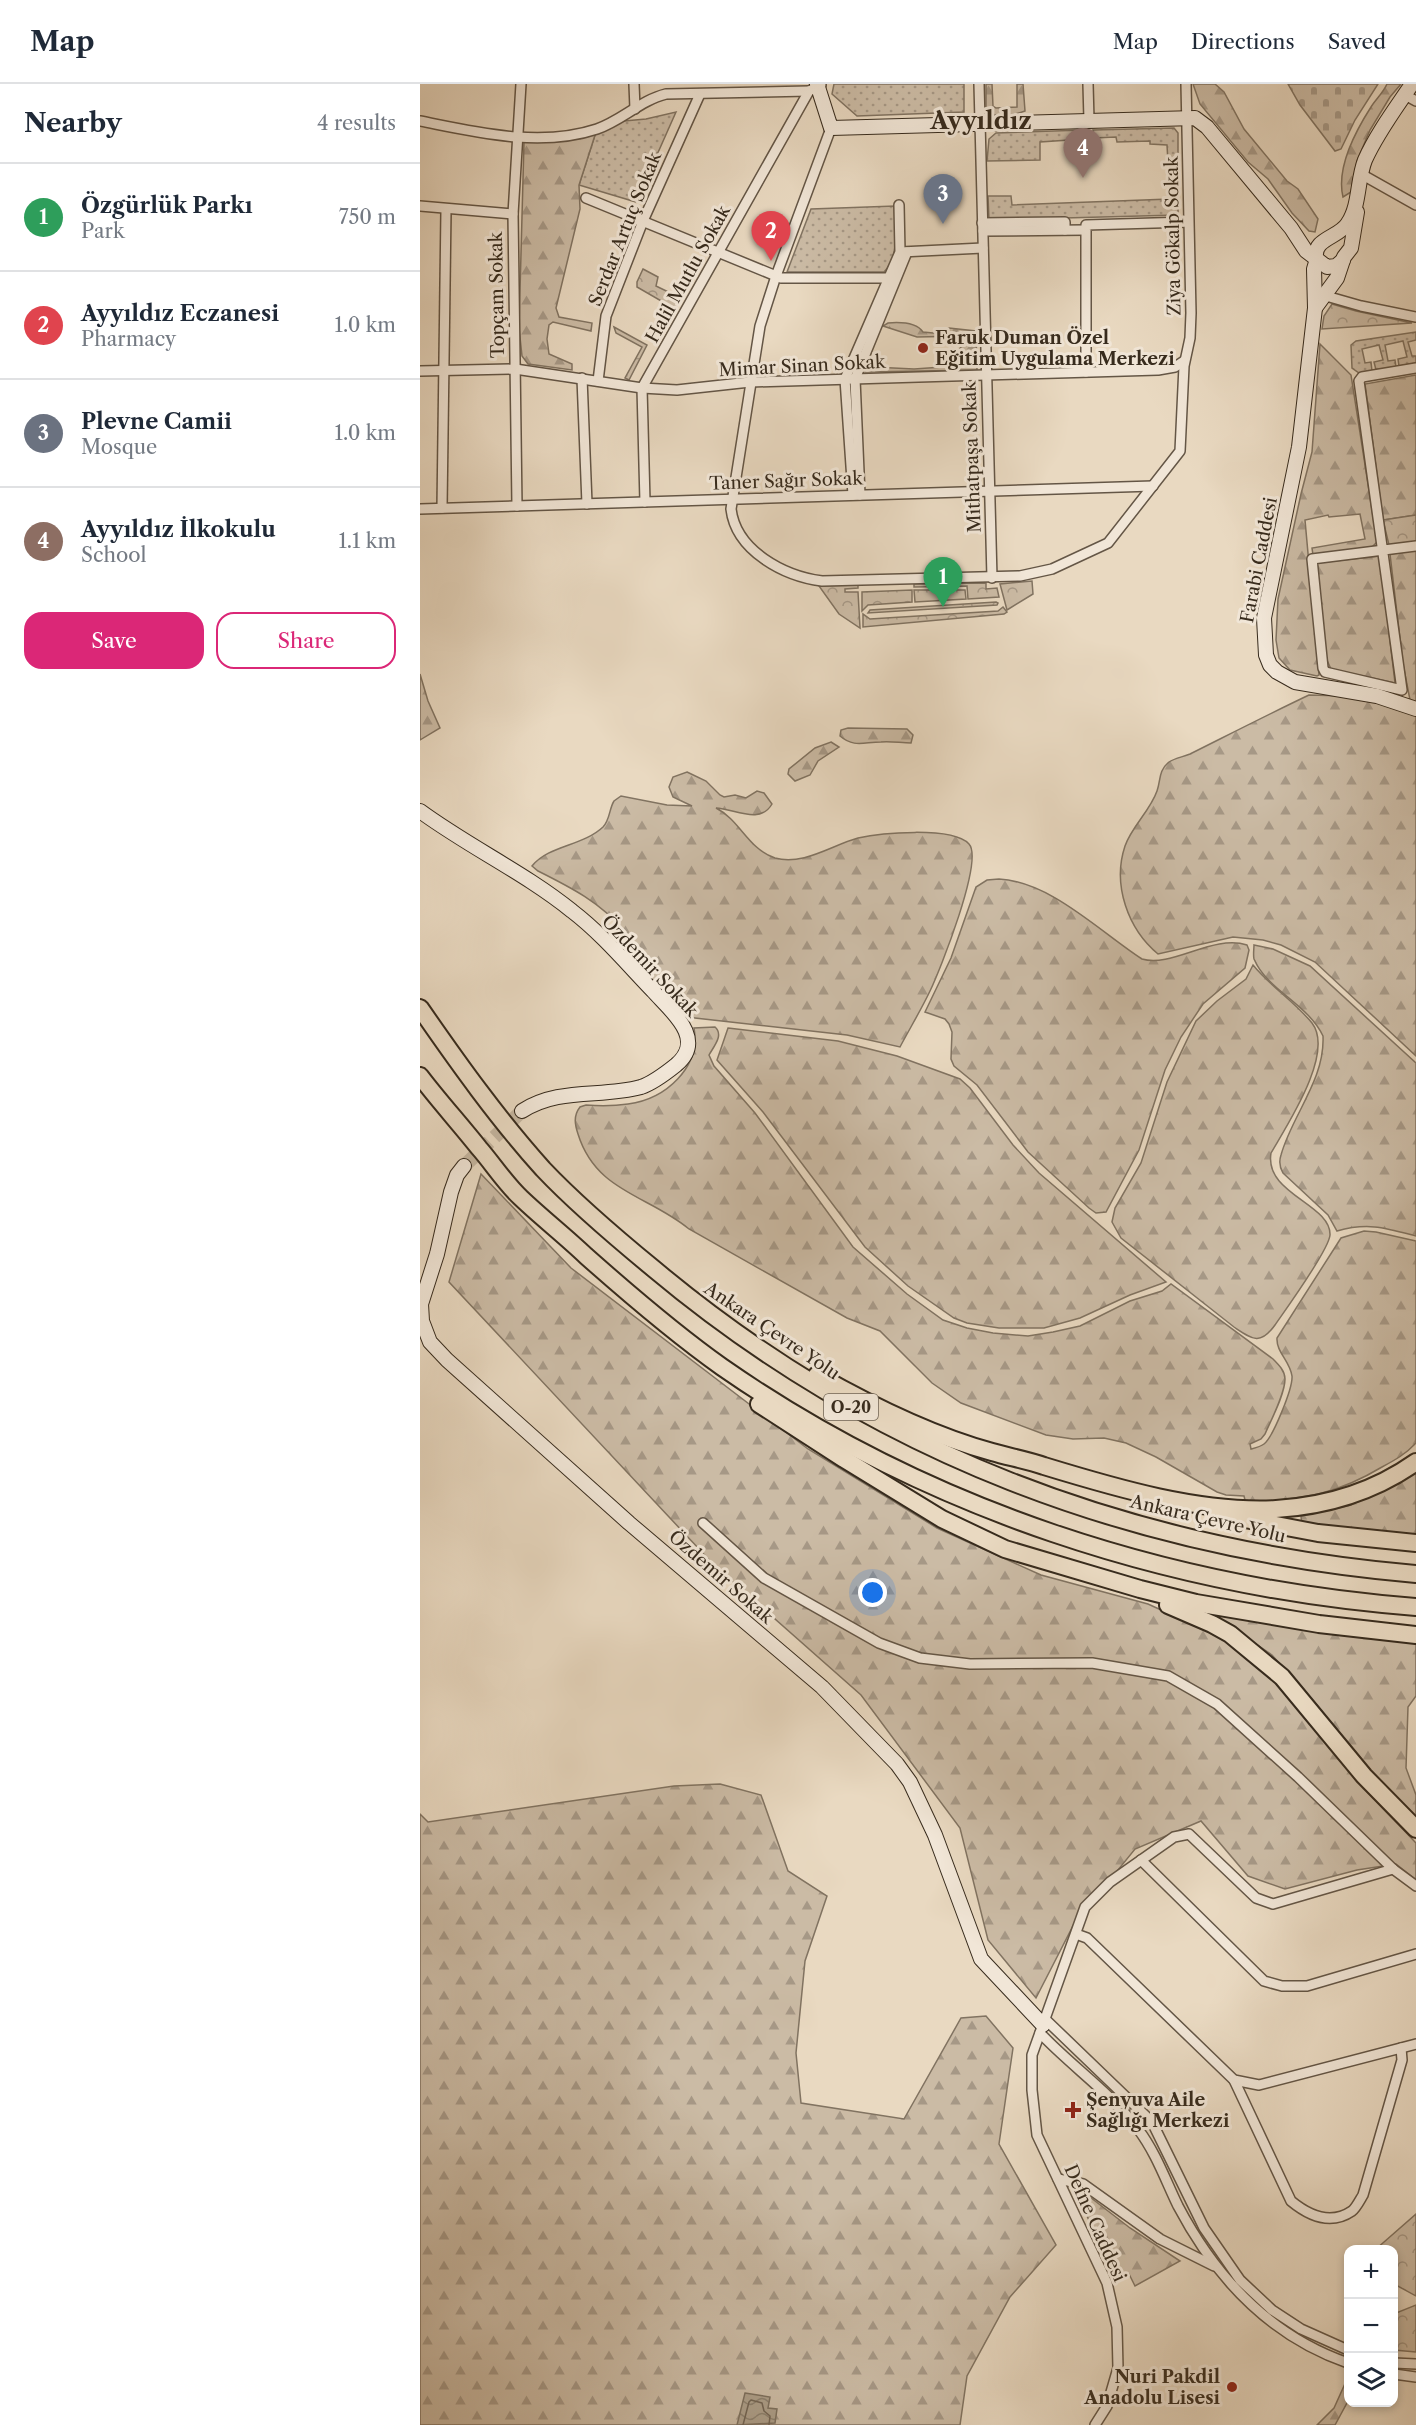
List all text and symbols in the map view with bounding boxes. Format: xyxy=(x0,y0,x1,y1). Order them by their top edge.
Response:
text: Map xyxy=(30,24,94,58)
text: Map xyxy=(1113,29,1158,54)
text: Directions xyxy=(1191,29,1295,54)
text: Saved xyxy=(1328,29,1386,54)
district label: Ayyıldız xyxy=(929,106,1032,135)
text: Nearby xyxy=(24,107,122,139)
text: 4 results xyxy=(317,111,396,135)
pin: 4 xyxy=(1064,128,1102,178)
street label: Serdar Artuç Sokak xyxy=(584,147,667,309)
street label: Ziya Gökalp Sokak xyxy=(1161,155,1185,316)
pin: 3 xyxy=(924,174,962,224)
text: Özgürlük Parkı xyxy=(81,192,253,219)
street label: Halil Mutlu Sokak xyxy=(641,200,736,347)
text: 1 xyxy=(39,205,48,229)
text: 750 m xyxy=(339,205,396,229)
pin: 2 xyxy=(752,212,790,261)
text: Park xyxy=(81,219,124,243)
street label: Topçam Sokak xyxy=(485,230,509,358)
text: Ayyıldız Eczanesi xyxy=(81,300,279,327)
text: 2 xyxy=(38,313,49,337)
text: 1.0 km xyxy=(335,313,396,337)
place label: Faruk Duman Özel Eğitim Uygulama Merkezi xyxy=(935,326,1175,370)
text: Pharmacy xyxy=(81,327,176,351)
marker: Faruk Duman Özel Eğitim Uygulama Merkezi xyxy=(916,341,930,355)
street label: Mimar Sinan Sokak xyxy=(718,351,887,381)
street label: Mithatpaşa Sokak xyxy=(958,379,986,533)
text: Plevne Camii xyxy=(81,408,232,435)
text: 3 xyxy=(38,421,49,445)
text: 1.0 km xyxy=(335,421,396,445)
text: Mosque xyxy=(81,435,157,459)
street label: Taner Sağır Sokak xyxy=(709,467,865,495)
street label: Farabi Caddesi xyxy=(1236,495,1282,625)
text: Ayyıldız İlkokulu xyxy=(81,516,276,543)
text: 4 xyxy=(38,529,49,553)
text: 1.1 km xyxy=(338,529,396,553)
text: School xyxy=(81,543,146,567)
pin: 1 xyxy=(924,558,962,607)
button: Save xyxy=(24,612,204,669)
button: Share xyxy=(216,612,396,669)
street label: Özdemir Sokak xyxy=(597,910,705,1023)
street label: Ankara Çevre Yolu xyxy=(699,1277,844,1385)
road number: O-20 xyxy=(824,1394,878,1420)
street label: Ankara Çevre Yolu xyxy=(1127,1490,1288,1548)
street label: Özdemir Sokak xyxy=(664,1525,780,1629)
your location xyxy=(858,1578,887,1607)
place label: Şenyuva Aile Sağlığı Merkezi xyxy=(1086,2089,1230,2132)
marker: Şenyuva Aile Sağlığı Merkezi xyxy=(1064,2101,1082,2119)
street label: Defne Caddesi xyxy=(1059,2161,1131,2285)
map controls xyxy=(1344,2245,1398,2407)
button: + xyxy=(1344,2245,1398,2299)
button: − xyxy=(1344,2299,1398,2353)
button: layers xyxy=(1344,2353,1398,2407)
place label: Nuri Pakdil Anadolu Lisesi xyxy=(1083,2366,1221,2409)
marker: Nuri Pakdil Anadolu Lisesi xyxy=(1225,2380,1239,2394)

